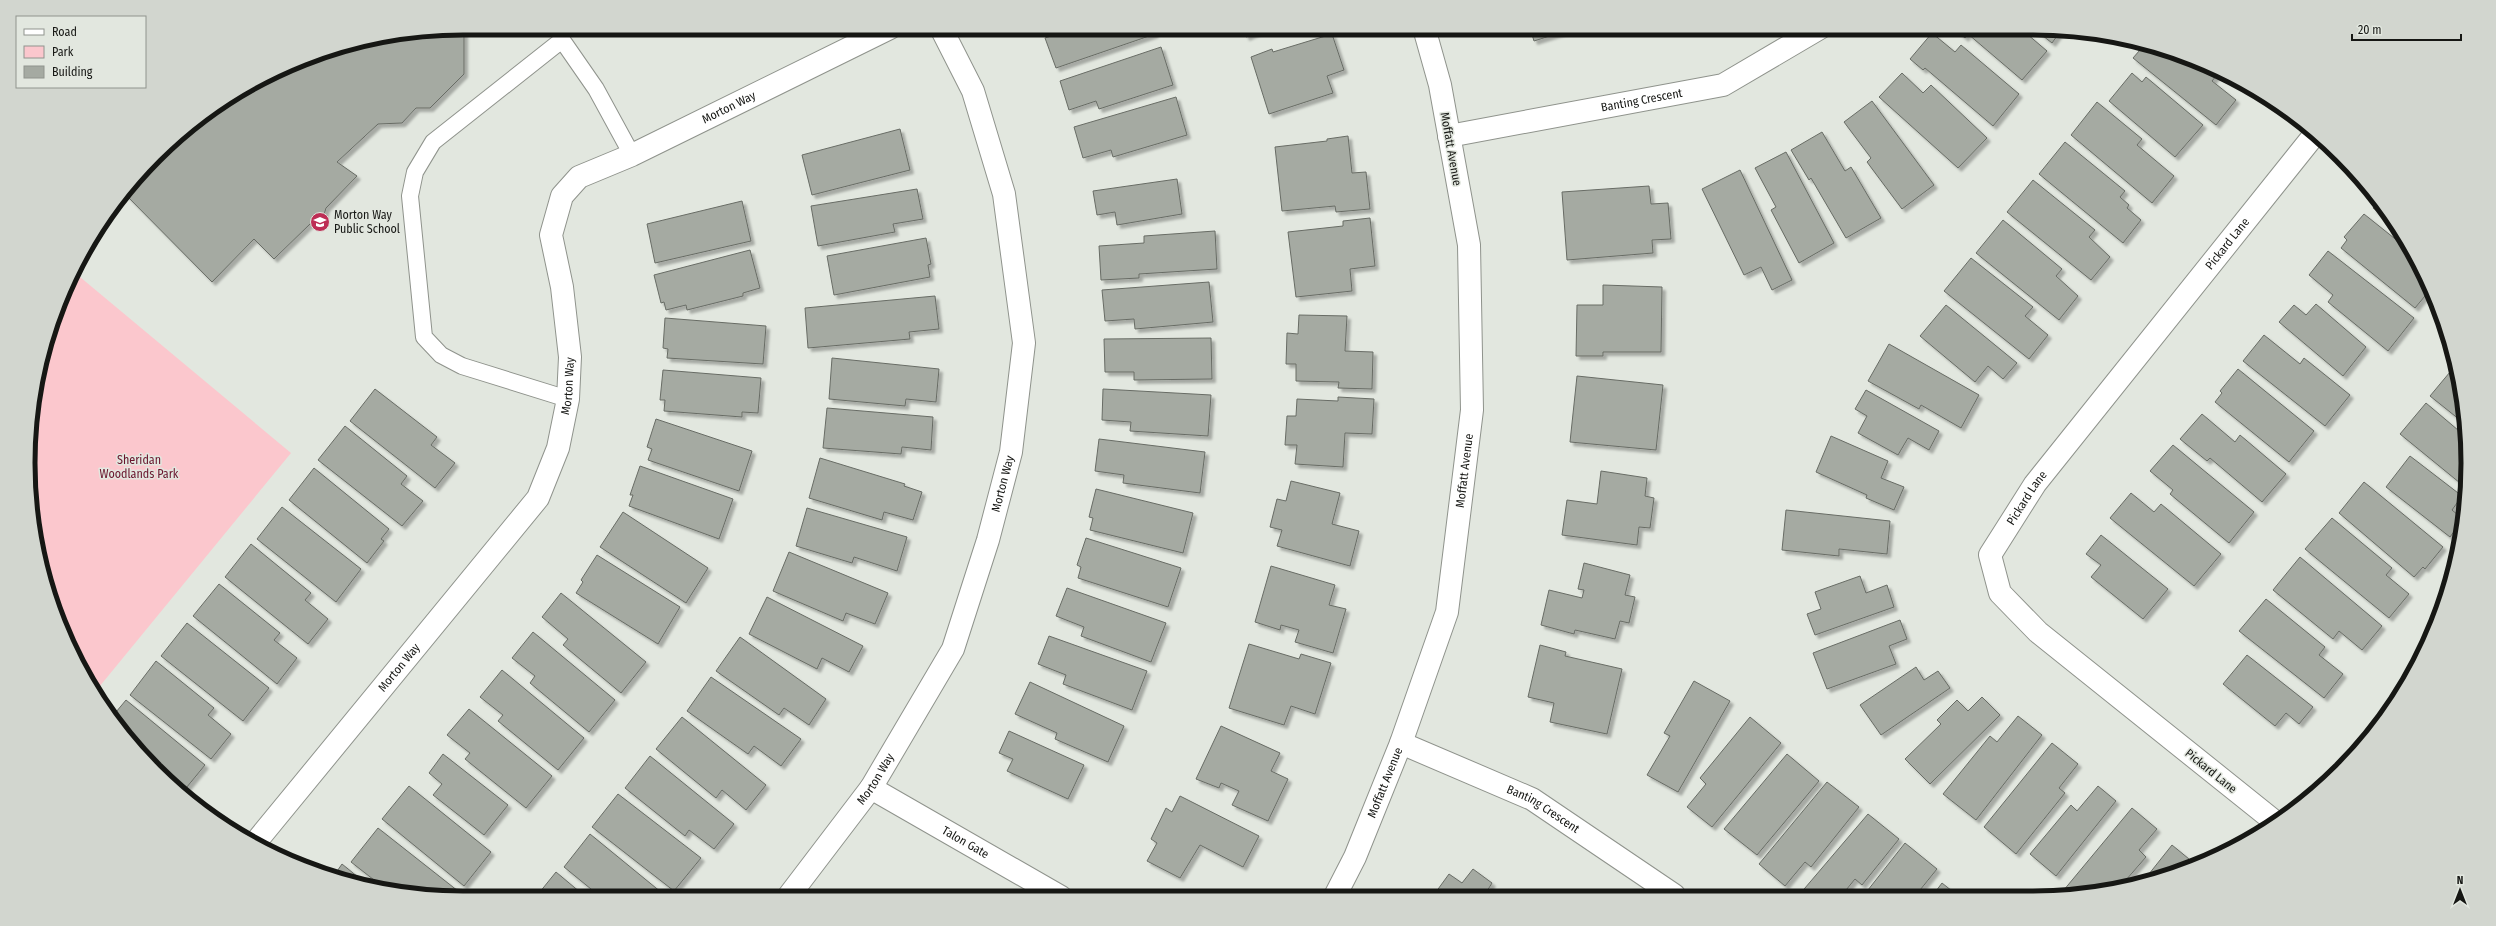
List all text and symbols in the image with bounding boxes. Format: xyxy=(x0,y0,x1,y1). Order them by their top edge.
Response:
legend xyxy=(16,16,146,88)
scale bar xyxy=(2352,16,2461,42)
text: 20 m xyxy=(2358,23,2382,37)
text: Road xyxy=(52,25,77,39)
text: Park xyxy=(52,45,74,59)
text: Building xyxy=(52,65,93,79)
street label: Banting Crescent xyxy=(1600,86,1684,115)
street label: Morton Way xyxy=(700,88,758,126)
street label: Moffatt Avenue xyxy=(1438,111,1464,187)
place label: Morton Way Public School xyxy=(334,208,400,236)
school or university icon: Morton Way Public School xyxy=(309,211,331,233)
street label: Pickard Lane xyxy=(2202,215,2252,272)
street label: Morton Way xyxy=(558,356,577,416)
street label: Moffatt Avenue xyxy=(1453,433,1476,509)
park label: Sheridan Woodlands Park xyxy=(100,453,179,481)
street label: Morton Way xyxy=(989,453,1017,514)
street label: Pickard Lane xyxy=(2004,468,2050,528)
street label: Morton Way xyxy=(375,640,423,694)
street label: Moffatt Avenue xyxy=(1365,745,1405,820)
street label: Pickard Lane xyxy=(2182,746,2240,796)
street label: Morton Way xyxy=(854,750,897,807)
street label: Banting Crescent xyxy=(1505,782,1582,836)
street label: Talon Gate xyxy=(940,823,992,861)
north arrow xyxy=(2440,870,2480,910)
text: N xyxy=(2457,874,2463,887)

